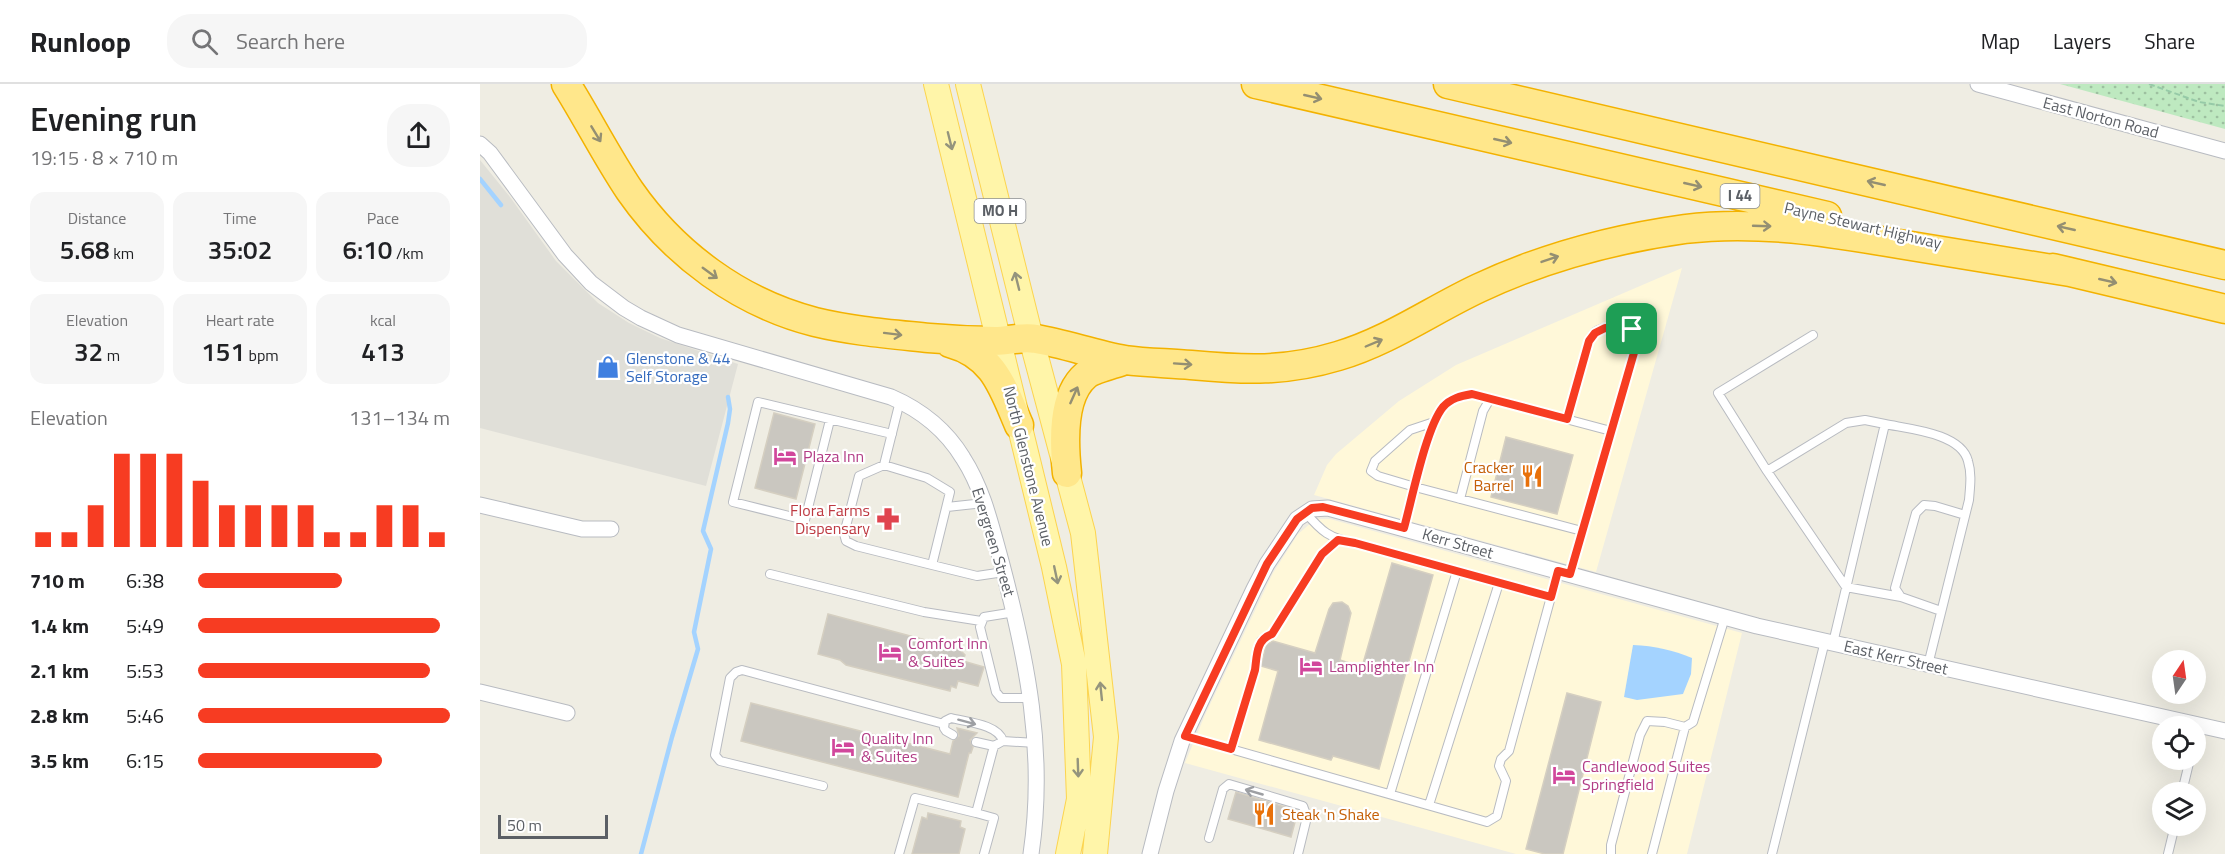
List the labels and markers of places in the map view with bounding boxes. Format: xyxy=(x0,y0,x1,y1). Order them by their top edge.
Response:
pin xyxy=(1606,303,1657,354)
place label: Glenstone & 44 Self Storage xyxy=(626,346,730,388)
shop icon: Glenstone & 44 Self Storage xyxy=(595,354,621,380)
hotel icon: Plaza Inn xyxy=(772,443,798,469)
place label: Plaza Inn xyxy=(803,444,864,468)
place label: Cracker Barrel xyxy=(1464,455,1514,497)
restaurant icon: Cracker Barrel xyxy=(1519,463,1545,489)
place label: Flora Farms Dispensary xyxy=(790,498,870,540)
pharmacy icon: Flora Farms Dispensary xyxy=(875,506,901,532)
place label: Comfort Inn & Suites xyxy=(908,631,988,673)
hotel icon: Comfort Inn & Suites xyxy=(877,639,903,665)
hotel icon: Lamplighter Inn xyxy=(1298,653,1324,679)
place label: Lamplighter Inn xyxy=(1329,654,1434,678)
place label: Quality Inn & Suites xyxy=(861,726,933,768)
hotel icon: Quality Inn & Suites xyxy=(830,734,856,760)
place label: Candlewood Suites Springfield xyxy=(1582,754,1710,796)
hotel icon: Candlewood Suites Springfield xyxy=(1551,762,1577,788)
restaurant icon: Steak 'n Shake xyxy=(1251,801,1277,827)
place label: Steak 'n Shake xyxy=(1282,802,1380,826)

